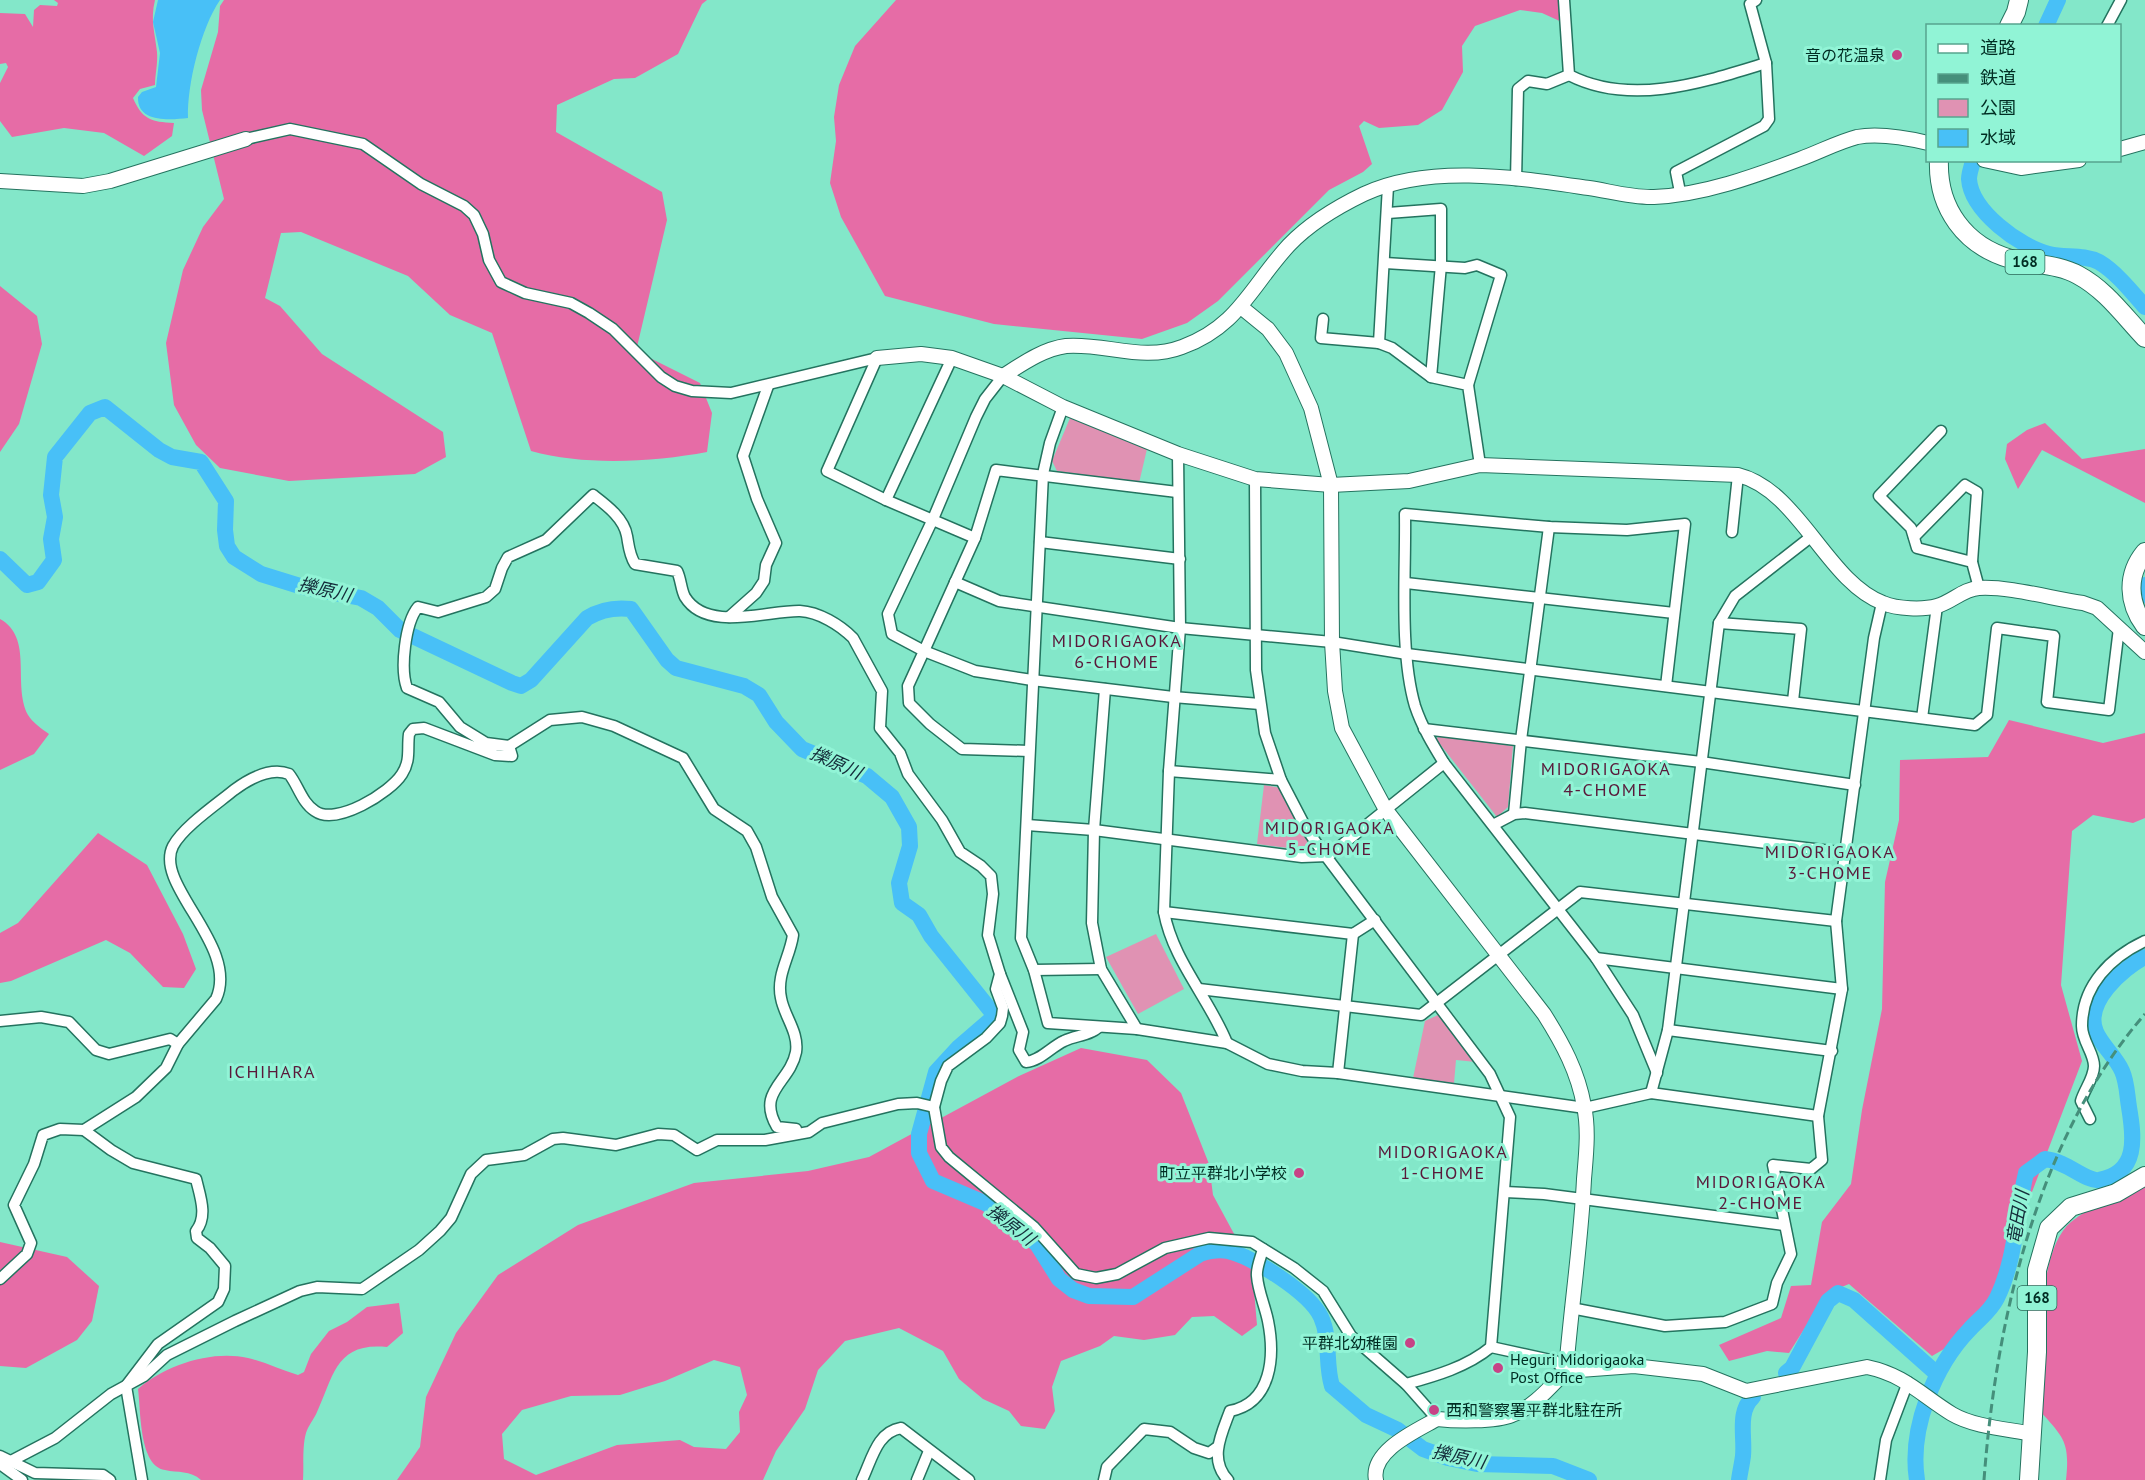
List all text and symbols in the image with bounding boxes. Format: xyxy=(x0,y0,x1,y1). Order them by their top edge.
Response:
legend xyxy=(1926,24,2121,162)
text: 道路 xyxy=(1980,36,2016,59)
place label: 音の花温泉 xyxy=(1805,45,1885,65)
marker: 音の花温泉 xyxy=(1890,48,1904,62)
text: 鉄道 xyxy=(1980,66,2016,89)
text: 公園 xyxy=(1980,96,2016,119)
text: 水域 xyxy=(1980,126,2016,149)
road number: 168 xyxy=(2006,250,2044,274)
water label: 擽原川 xyxy=(296,572,356,607)
district label: MIDORIGAOKA 6-CHOME xyxy=(1052,629,1182,673)
water label: 擽原川 xyxy=(807,741,867,785)
district label: MIDORIGAOKA 4-CHOME xyxy=(1541,757,1671,801)
district label: MIDORIGAOKA 5-CHOME xyxy=(1265,816,1395,860)
district label: MIDORIGAOKA 3-CHOME xyxy=(1765,840,1895,884)
district label: ICHIHARA xyxy=(228,1060,316,1083)
district label: MIDORIGAOKA 1-CHOME xyxy=(1378,1140,1508,1184)
place label: 町立平群北小学校 xyxy=(1159,1163,1287,1183)
marker: 町立平群北小学校 xyxy=(1292,1166,1306,1180)
district label: MIDORIGAOKA 2-CHOME xyxy=(1696,1170,1826,1214)
water label: 竜田川 xyxy=(2001,1186,2034,1245)
water label: 擽原川 xyxy=(983,1199,1041,1252)
road number: 168 xyxy=(2018,1286,2056,1310)
place label: 平群北幼稚園 xyxy=(1302,1333,1398,1353)
marker: 平群北幼稚園 xyxy=(1403,1336,1417,1350)
place label: Heguri Midorigaoka Post Office xyxy=(1510,1349,1644,1387)
marker: Heguri Midorigaoka Post Office xyxy=(1491,1361,1505,1375)
place label: 西和警察署平群北駐在所 xyxy=(1446,1400,1622,1420)
marker: 西和警察署平群北駐在所 xyxy=(1427,1403,1441,1417)
water label: 擽原川 xyxy=(1430,1440,1490,1474)

